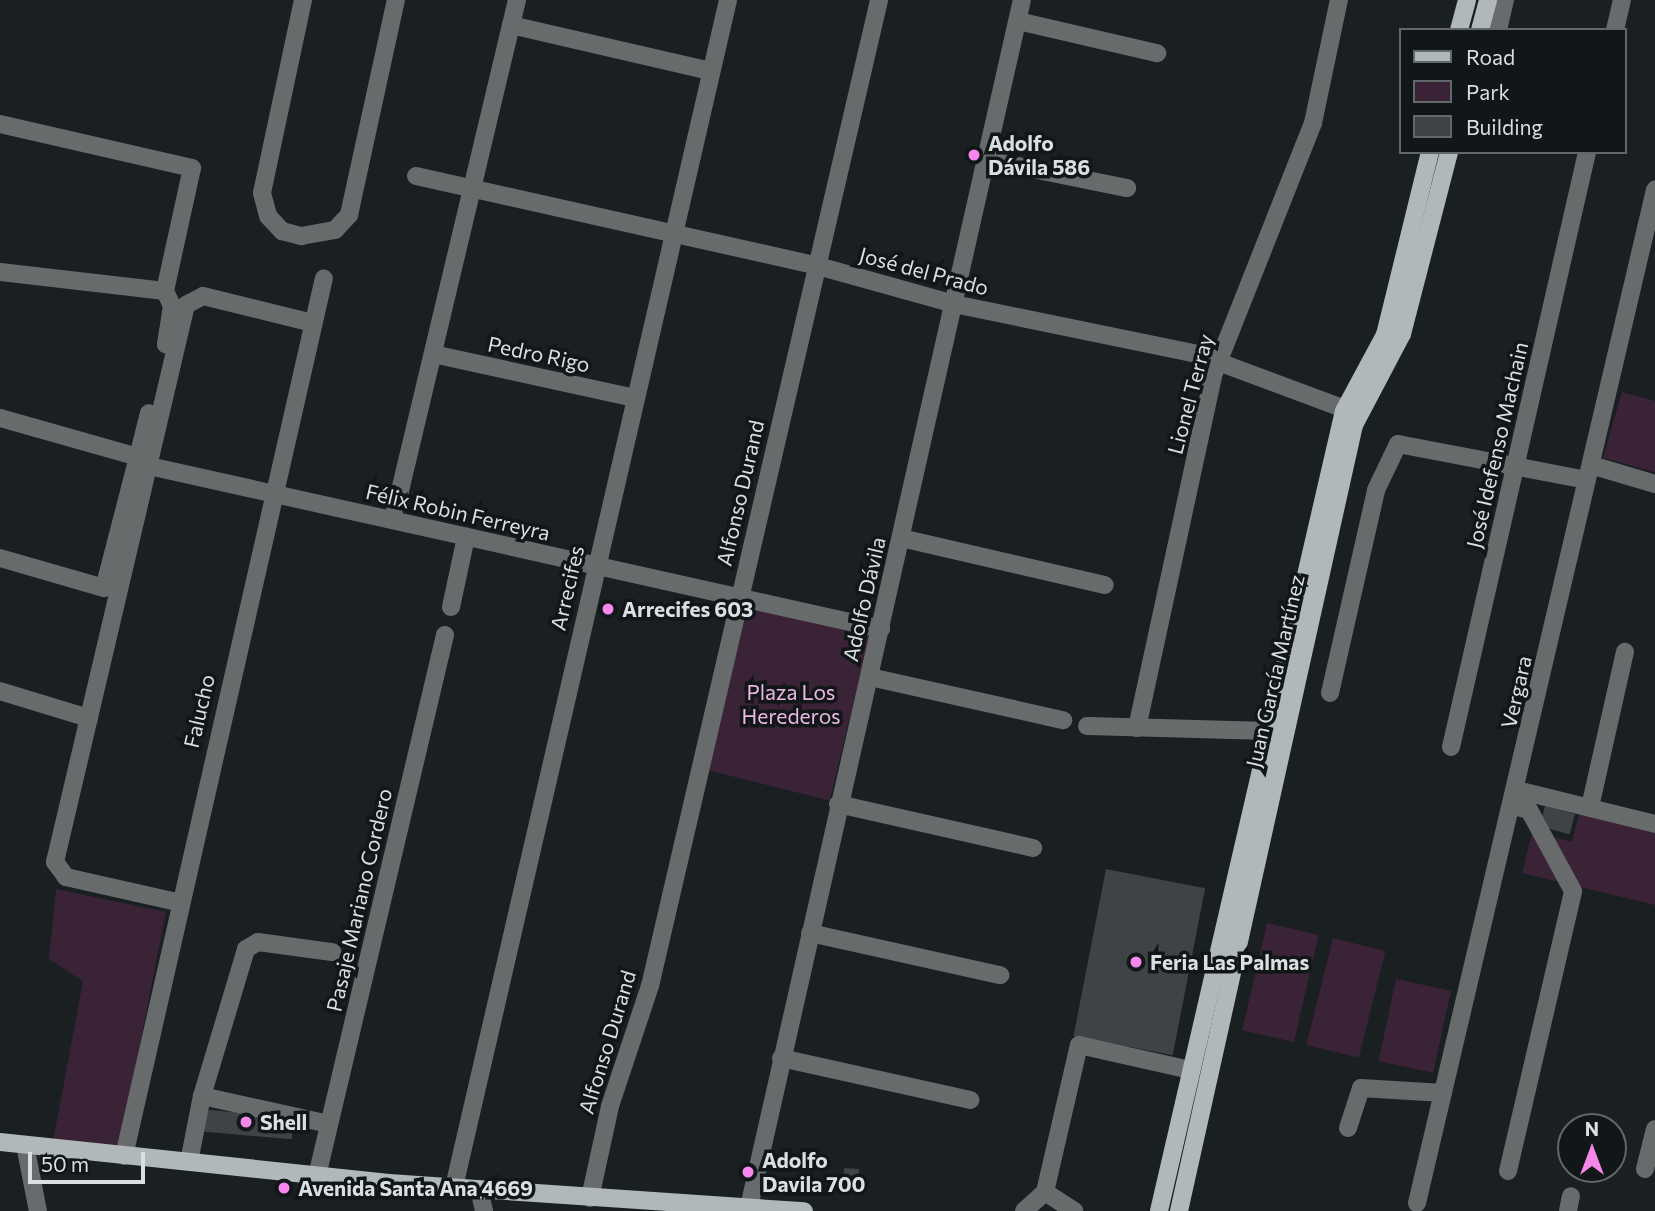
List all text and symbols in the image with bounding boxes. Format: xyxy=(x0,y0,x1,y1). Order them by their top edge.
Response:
legend xyxy=(1400,28,1627,154)
text: Road xyxy=(1466,44,1515,69)
text: Park xyxy=(1466,79,1510,104)
text: Building xyxy=(1466,114,1543,139)
place label: Adolfo Dávila 586 xyxy=(988,130,1090,180)
marker: Adolfo Dávila 586 xyxy=(966,147,982,163)
street label: José del Prado xyxy=(857,242,991,300)
street label: Pedro Rigo xyxy=(486,331,592,377)
street label: Lionel Terray xyxy=(1162,331,1218,457)
street label: José Idefenso Machain xyxy=(1461,339,1533,551)
street label: Alfonso Durand xyxy=(711,418,769,568)
street label: Félix Robin Ferreyra xyxy=(363,479,553,545)
street label: Adolfo Dávila xyxy=(837,534,891,664)
street label: Arrecifes xyxy=(545,543,589,633)
street label: Juan García Martínez xyxy=(1241,572,1309,770)
place label: Arrecifes 603 xyxy=(622,596,753,622)
marker: Arrecifes 603 xyxy=(600,601,616,617)
street label: Vergara xyxy=(1495,653,1537,731)
street label: Falucho xyxy=(178,672,220,750)
park label: Plaza Los Herederos xyxy=(741,679,841,729)
street label: Pasaje Mariano Cordero xyxy=(321,786,397,1014)
place label: Feria Las Palmas xyxy=(1150,949,1309,975)
marker: Feria Las Palmas xyxy=(1128,954,1144,970)
street label: Alfonso Durand xyxy=(573,967,641,1117)
place label: Shell xyxy=(260,1109,307,1135)
north arrow xyxy=(1557,1113,1627,1183)
marker: Shell xyxy=(238,1114,254,1130)
text: N xyxy=(1585,1117,1599,1140)
scale bar xyxy=(32,1138,149,1182)
place label: Adolfo Davila 700 xyxy=(762,1147,866,1197)
text: 50 m xyxy=(41,1151,89,1176)
marker: Adolfo Davila 700 xyxy=(740,1164,756,1180)
place label: Avenida Santa Ana 4669 xyxy=(298,1175,533,1201)
marker: Avenida Santa Ana 4669 xyxy=(276,1180,292,1196)

